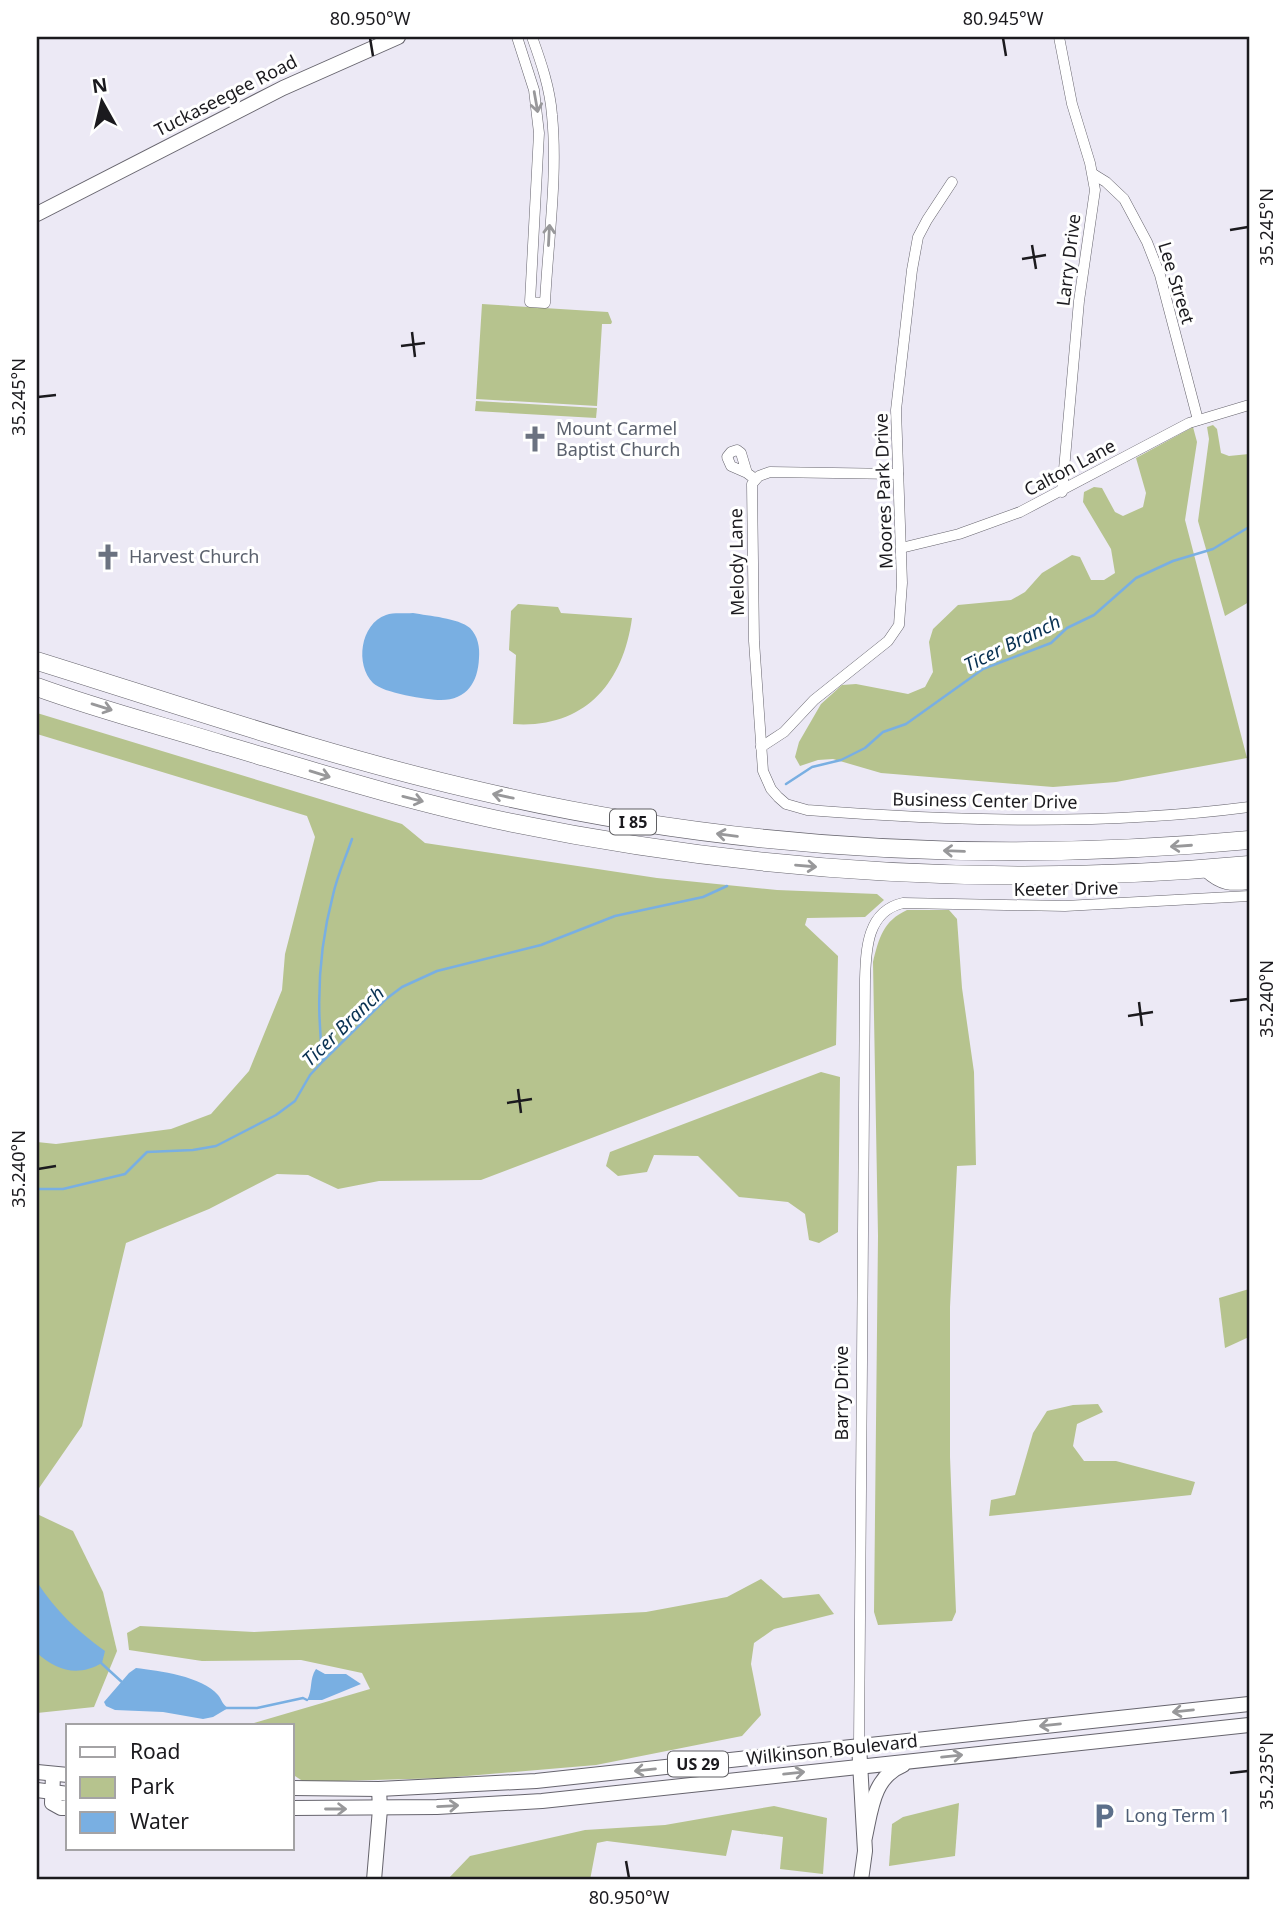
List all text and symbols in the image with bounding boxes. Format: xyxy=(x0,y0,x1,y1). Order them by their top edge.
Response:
text: 80.950°W xyxy=(330,6,411,30)
text: 80.945°W xyxy=(963,6,1044,30)
street label: Tuckaseegee Road xyxy=(150,49,301,141)
north arrow xyxy=(66,66,136,136)
text: N xyxy=(90,71,109,99)
one-way arrow xyxy=(530,90,543,113)
text: 35.245°N xyxy=(1254,188,1278,266)
street label: Larry Drive xyxy=(1050,212,1086,307)
one-way arrow xyxy=(543,224,556,247)
street label: Lee Street xyxy=(1153,239,1201,327)
text: 35.245°N xyxy=(6,358,30,436)
street label: Moores Park Drive xyxy=(868,413,898,569)
place label: Mount Carmel Baptist Church xyxy=(556,416,680,461)
church icon: Mount Carmel Baptist Church xyxy=(520,424,550,454)
street label: Calton Lane xyxy=(1020,433,1119,501)
street label: Melody Lane xyxy=(723,508,749,616)
church icon: Harvest Church xyxy=(93,542,123,572)
place label: Harvest Church xyxy=(129,544,259,568)
water label: Ticer Branch xyxy=(959,608,1065,678)
one-way arrow xyxy=(91,702,113,715)
one-way arrow xyxy=(308,768,330,781)
street label: Business Center Drive xyxy=(892,786,1078,814)
one-way arrow xyxy=(492,789,515,803)
one-way arrow xyxy=(401,793,424,806)
road number: I 85 xyxy=(610,810,656,834)
one-way arrow xyxy=(716,829,739,842)
one-way arrow xyxy=(1170,840,1193,853)
one-way arrow xyxy=(943,845,966,858)
one-way arrow xyxy=(794,860,817,873)
street label: Keeter Drive xyxy=(1013,875,1119,901)
text: 35.240°N xyxy=(1254,960,1278,1038)
water label: Ticer Branch xyxy=(296,980,390,1072)
text: 35.240°N xyxy=(6,1130,30,1208)
street label: Barry Drive xyxy=(829,1345,853,1441)
one-way arrow xyxy=(1173,1705,1195,1718)
one-way arrow xyxy=(1039,1719,1062,1732)
legend xyxy=(66,1724,294,1850)
street label: Wilkinson Boulevard xyxy=(745,1728,919,1770)
text: 35.235°N xyxy=(1254,1732,1278,1810)
text: Road xyxy=(130,1737,180,1765)
one-way arrow xyxy=(941,1750,963,1763)
road number: US 29 xyxy=(668,1752,728,1776)
one-way arrow xyxy=(634,1764,657,1777)
one-way arrow xyxy=(782,1766,805,1779)
text: Park xyxy=(130,1772,175,1800)
one-way arrow xyxy=(437,1800,460,1813)
parking icon: Long Term 1 xyxy=(1089,1801,1119,1831)
one-way arrow xyxy=(324,1802,347,1816)
place label: Long Term 1 xyxy=(1125,1803,1230,1827)
text: Water xyxy=(130,1807,189,1835)
text: 80.950°W xyxy=(589,1885,670,1909)

